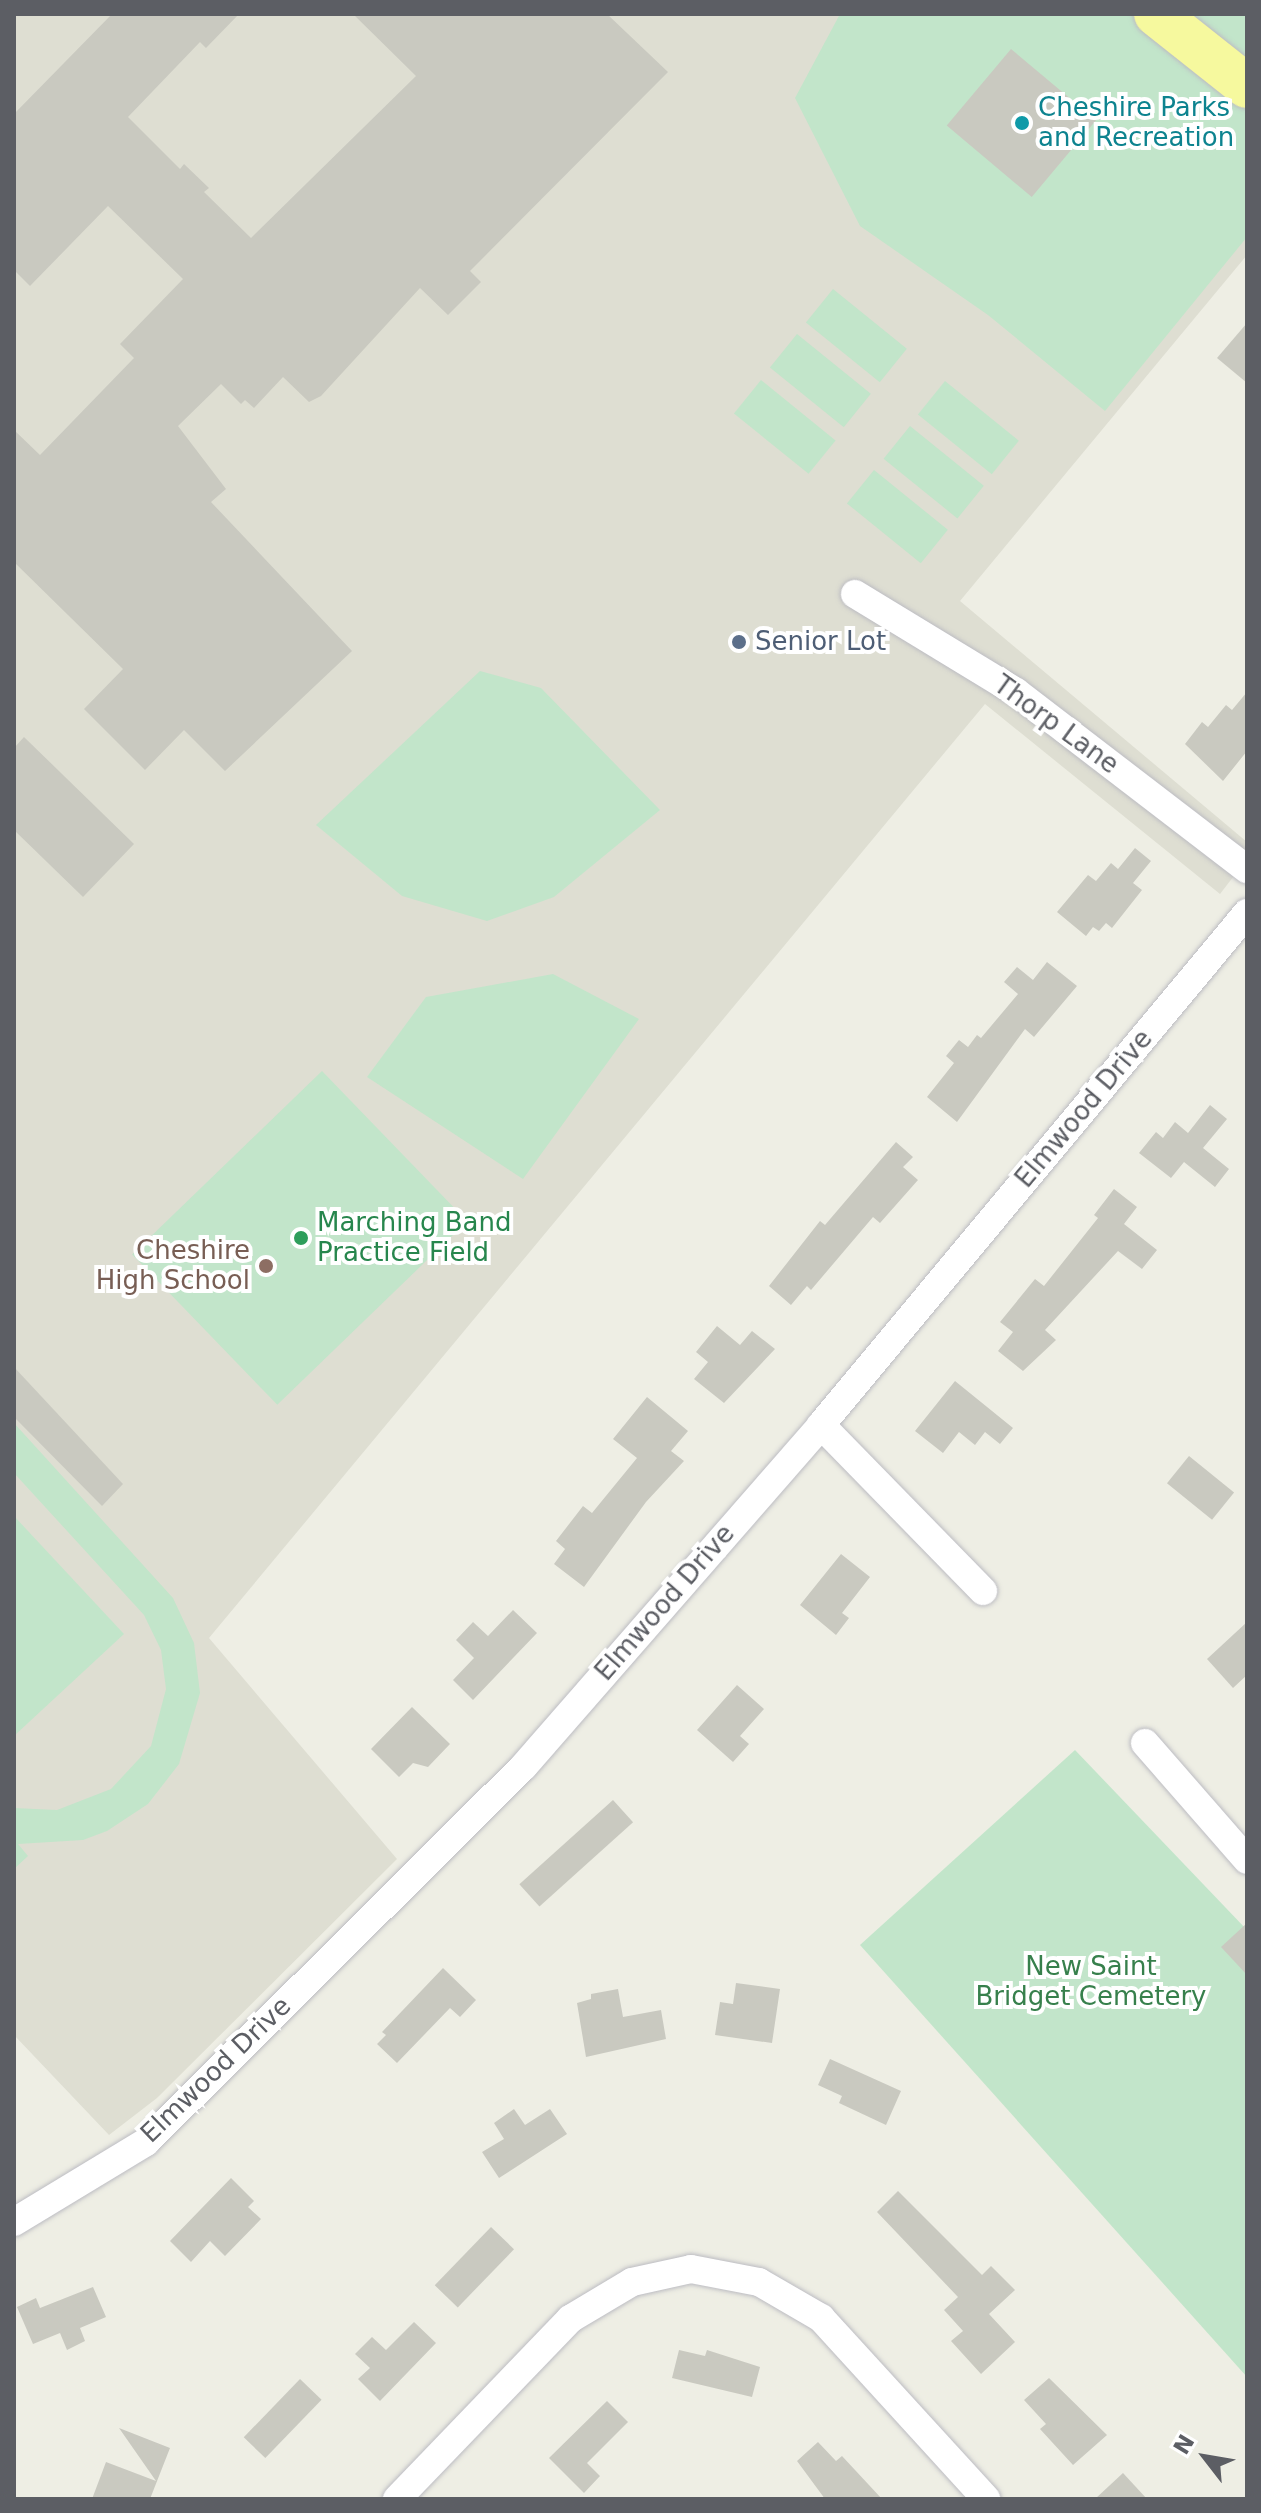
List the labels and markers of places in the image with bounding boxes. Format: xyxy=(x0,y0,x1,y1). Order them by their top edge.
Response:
place label: Cheshire Parks and Recreation xyxy=(1038,92,1234,154)
marker: Cheshire Parks and Recreation xyxy=(1013,114,1031,132)
place label: Senior Lot xyxy=(755,626,886,658)
marker: Senior Lot xyxy=(730,633,748,651)
place label: Marching Band Practice Field xyxy=(317,1207,511,1268)
marker: Marching Band Practice Field xyxy=(292,1229,310,1247)
place label: Cheshire High School xyxy=(96,1235,250,1296)
marker: Cheshire High School xyxy=(257,1257,275,1275)

